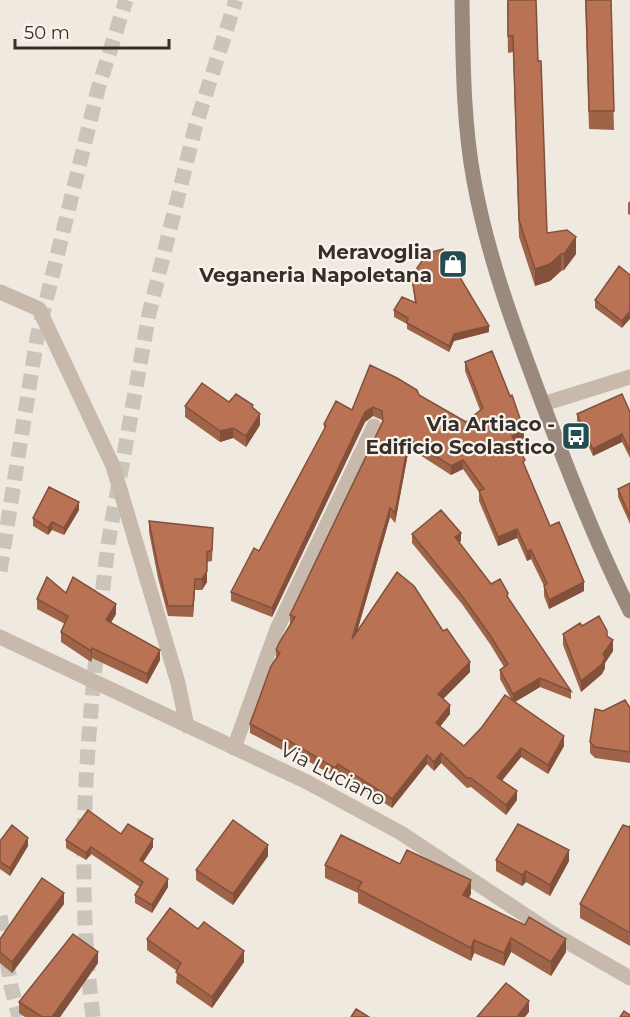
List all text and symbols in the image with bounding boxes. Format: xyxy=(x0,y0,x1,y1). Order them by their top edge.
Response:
scale bar xyxy=(15,12,170,50)
text: 50 m xyxy=(24,22,70,44)
place label: Meravoglia Veganeria Napoletana xyxy=(198,240,432,287)
shop icon: Meravoglia Veganeria Napoletana xyxy=(437,248,469,280)
place label: Via Artiaco - Edificio Scolastico xyxy=(365,412,555,459)
bus stop icon: Via Artiaco - Edificio Scolastico xyxy=(560,420,592,452)
street label: Via Luciano xyxy=(276,737,390,811)

